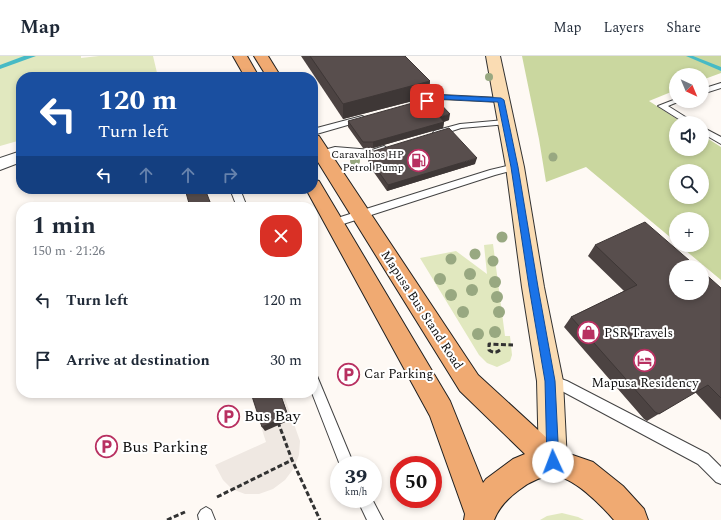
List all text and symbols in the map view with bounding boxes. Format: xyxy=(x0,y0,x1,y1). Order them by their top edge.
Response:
text: Map xyxy=(20,13,60,42)
text: Map xyxy=(553,17,582,38)
text: Layers xyxy=(604,17,644,38)
text: Share xyxy=(666,17,701,38)
north arrow xyxy=(669,68,709,108)
map controls xyxy=(669,68,709,300)
text: 120 m xyxy=(98,79,177,122)
pin xyxy=(410,84,444,118)
icon: left xyxy=(32,88,84,140)
icon: arrive xyxy=(416,90,438,112)
button: sound xyxy=(669,116,709,156)
text: Turn left xyxy=(98,118,169,145)
place label: Caravalhos HP Petrol Pump xyxy=(331,146,404,176)
fuel station icon: Caravalhos HP Petrol Pump xyxy=(406,147,432,173)
icon: left xyxy=(93,164,115,186)
icon: ahead xyxy=(135,164,157,186)
icon: ahead xyxy=(177,164,199,186)
icon: right xyxy=(219,164,241,186)
button: search xyxy=(669,164,709,204)
text: 1 min xyxy=(32,208,96,244)
button: + xyxy=(669,212,709,252)
button: close xyxy=(260,215,302,257)
text: 150 m · 21:26 xyxy=(32,241,105,261)
street label: Mapusa Bus Stand Road xyxy=(376,246,468,374)
button: − xyxy=(669,260,709,300)
icon: left xyxy=(32,289,54,311)
text: Turn left xyxy=(66,289,128,312)
text: 120 m xyxy=(263,289,302,312)
shop icon: PSR Travels xyxy=(575,320,601,346)
place label: PSR Travels xyxy=(604,323,673,343)
hotel icon: Mapusa Residency xyxy=(632,348,658,374)
icon: arrive xyxy=(32,349,54,371)
text: Arrive at destination xyxy=(66,349,210,372)
text: 30 m xyxy=(270,349,302,372)
parking icon: Car Parking xyxy=(336,361,362,387)
place label: Car Parking xyxy=(364,364,433,384)
place label: Mapusa Residency xyxy=(592,373,699,393)
parking icon: Bus Bay xyxy=(215,403,241,429)
place label: Bus Bay xyxy=(244,404,302,428)
parking icon: Bus Parking xyxy=(94,434,120,460)
place label: Bus Parking xyxy=(122,435,208,459)
position arrow xyxy=(532,441,574,483)
speed limit sign: 50 xyxy=(390,456,442,508)
text: 39 xyxy=(345,462,367,492)
text: km/h xyxy=(345,484,367,500)

